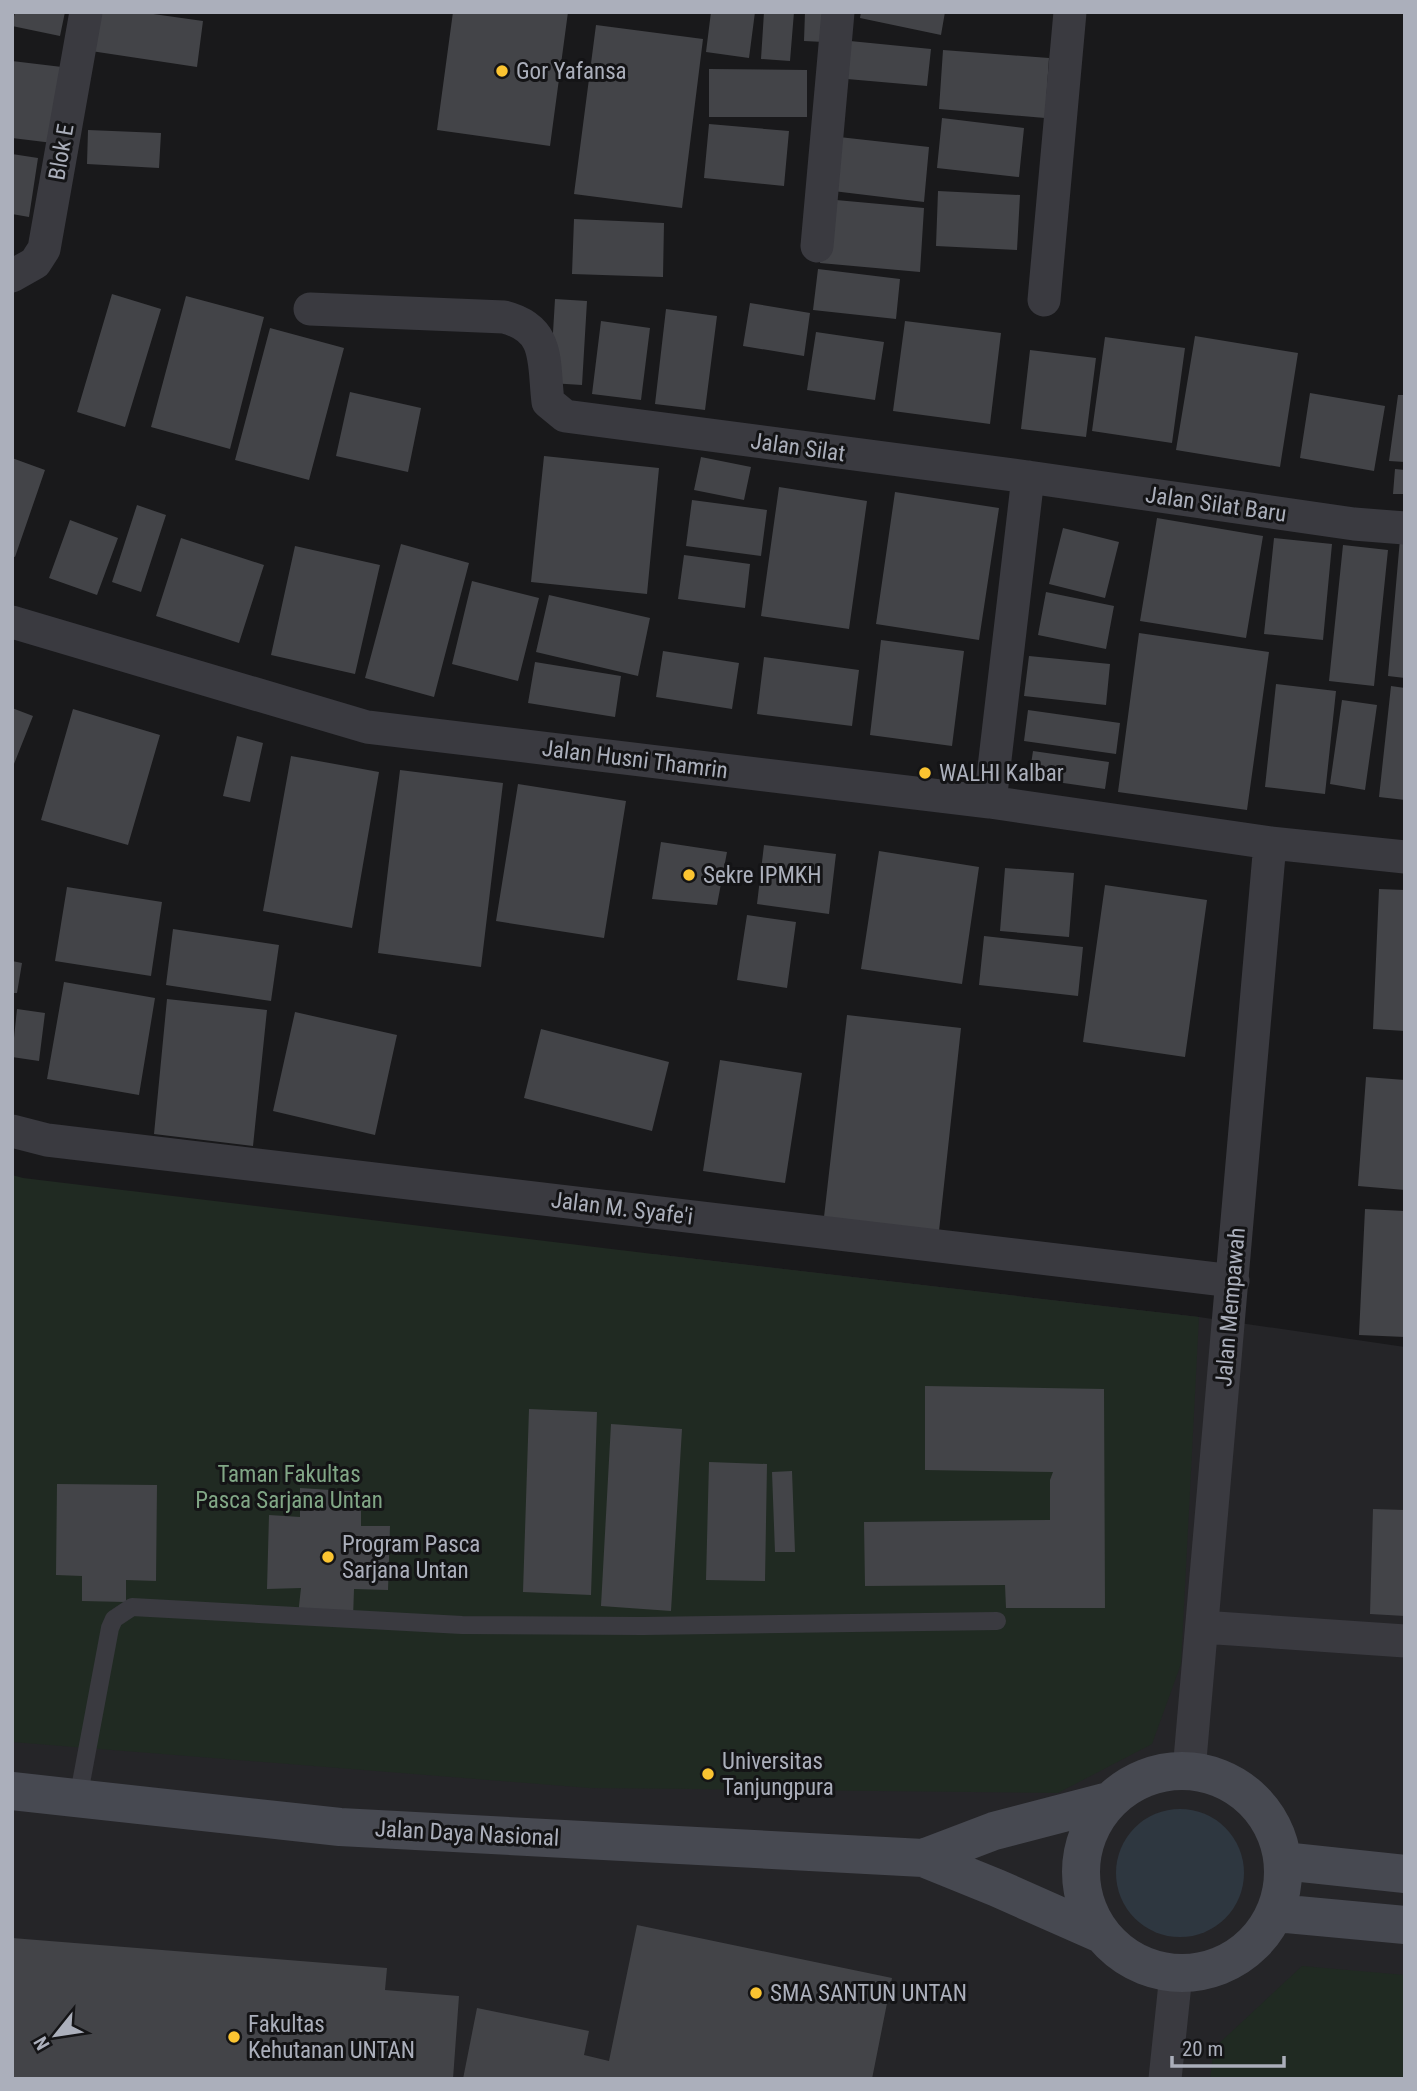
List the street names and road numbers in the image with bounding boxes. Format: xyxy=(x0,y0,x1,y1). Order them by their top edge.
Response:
street label: Blok E xyxy=(43,122,80,182)
street label: Jalan Silat xyxy=(749,428,847,467)
street label: Jalan Silat Baru xyxy=(1144,481,1288,528)
street label: Jalan Husni Thamrin xyxy=(541,735,729,784)
street label: Jalan M. Syafe'i xyxy=(549,1186,694,1231)
street label: Jalan Mempawah xyxy=(1210,1226,1251,1388)
street label: Jalan Daya Nasional xyxy=(374,1815,560,1852)

